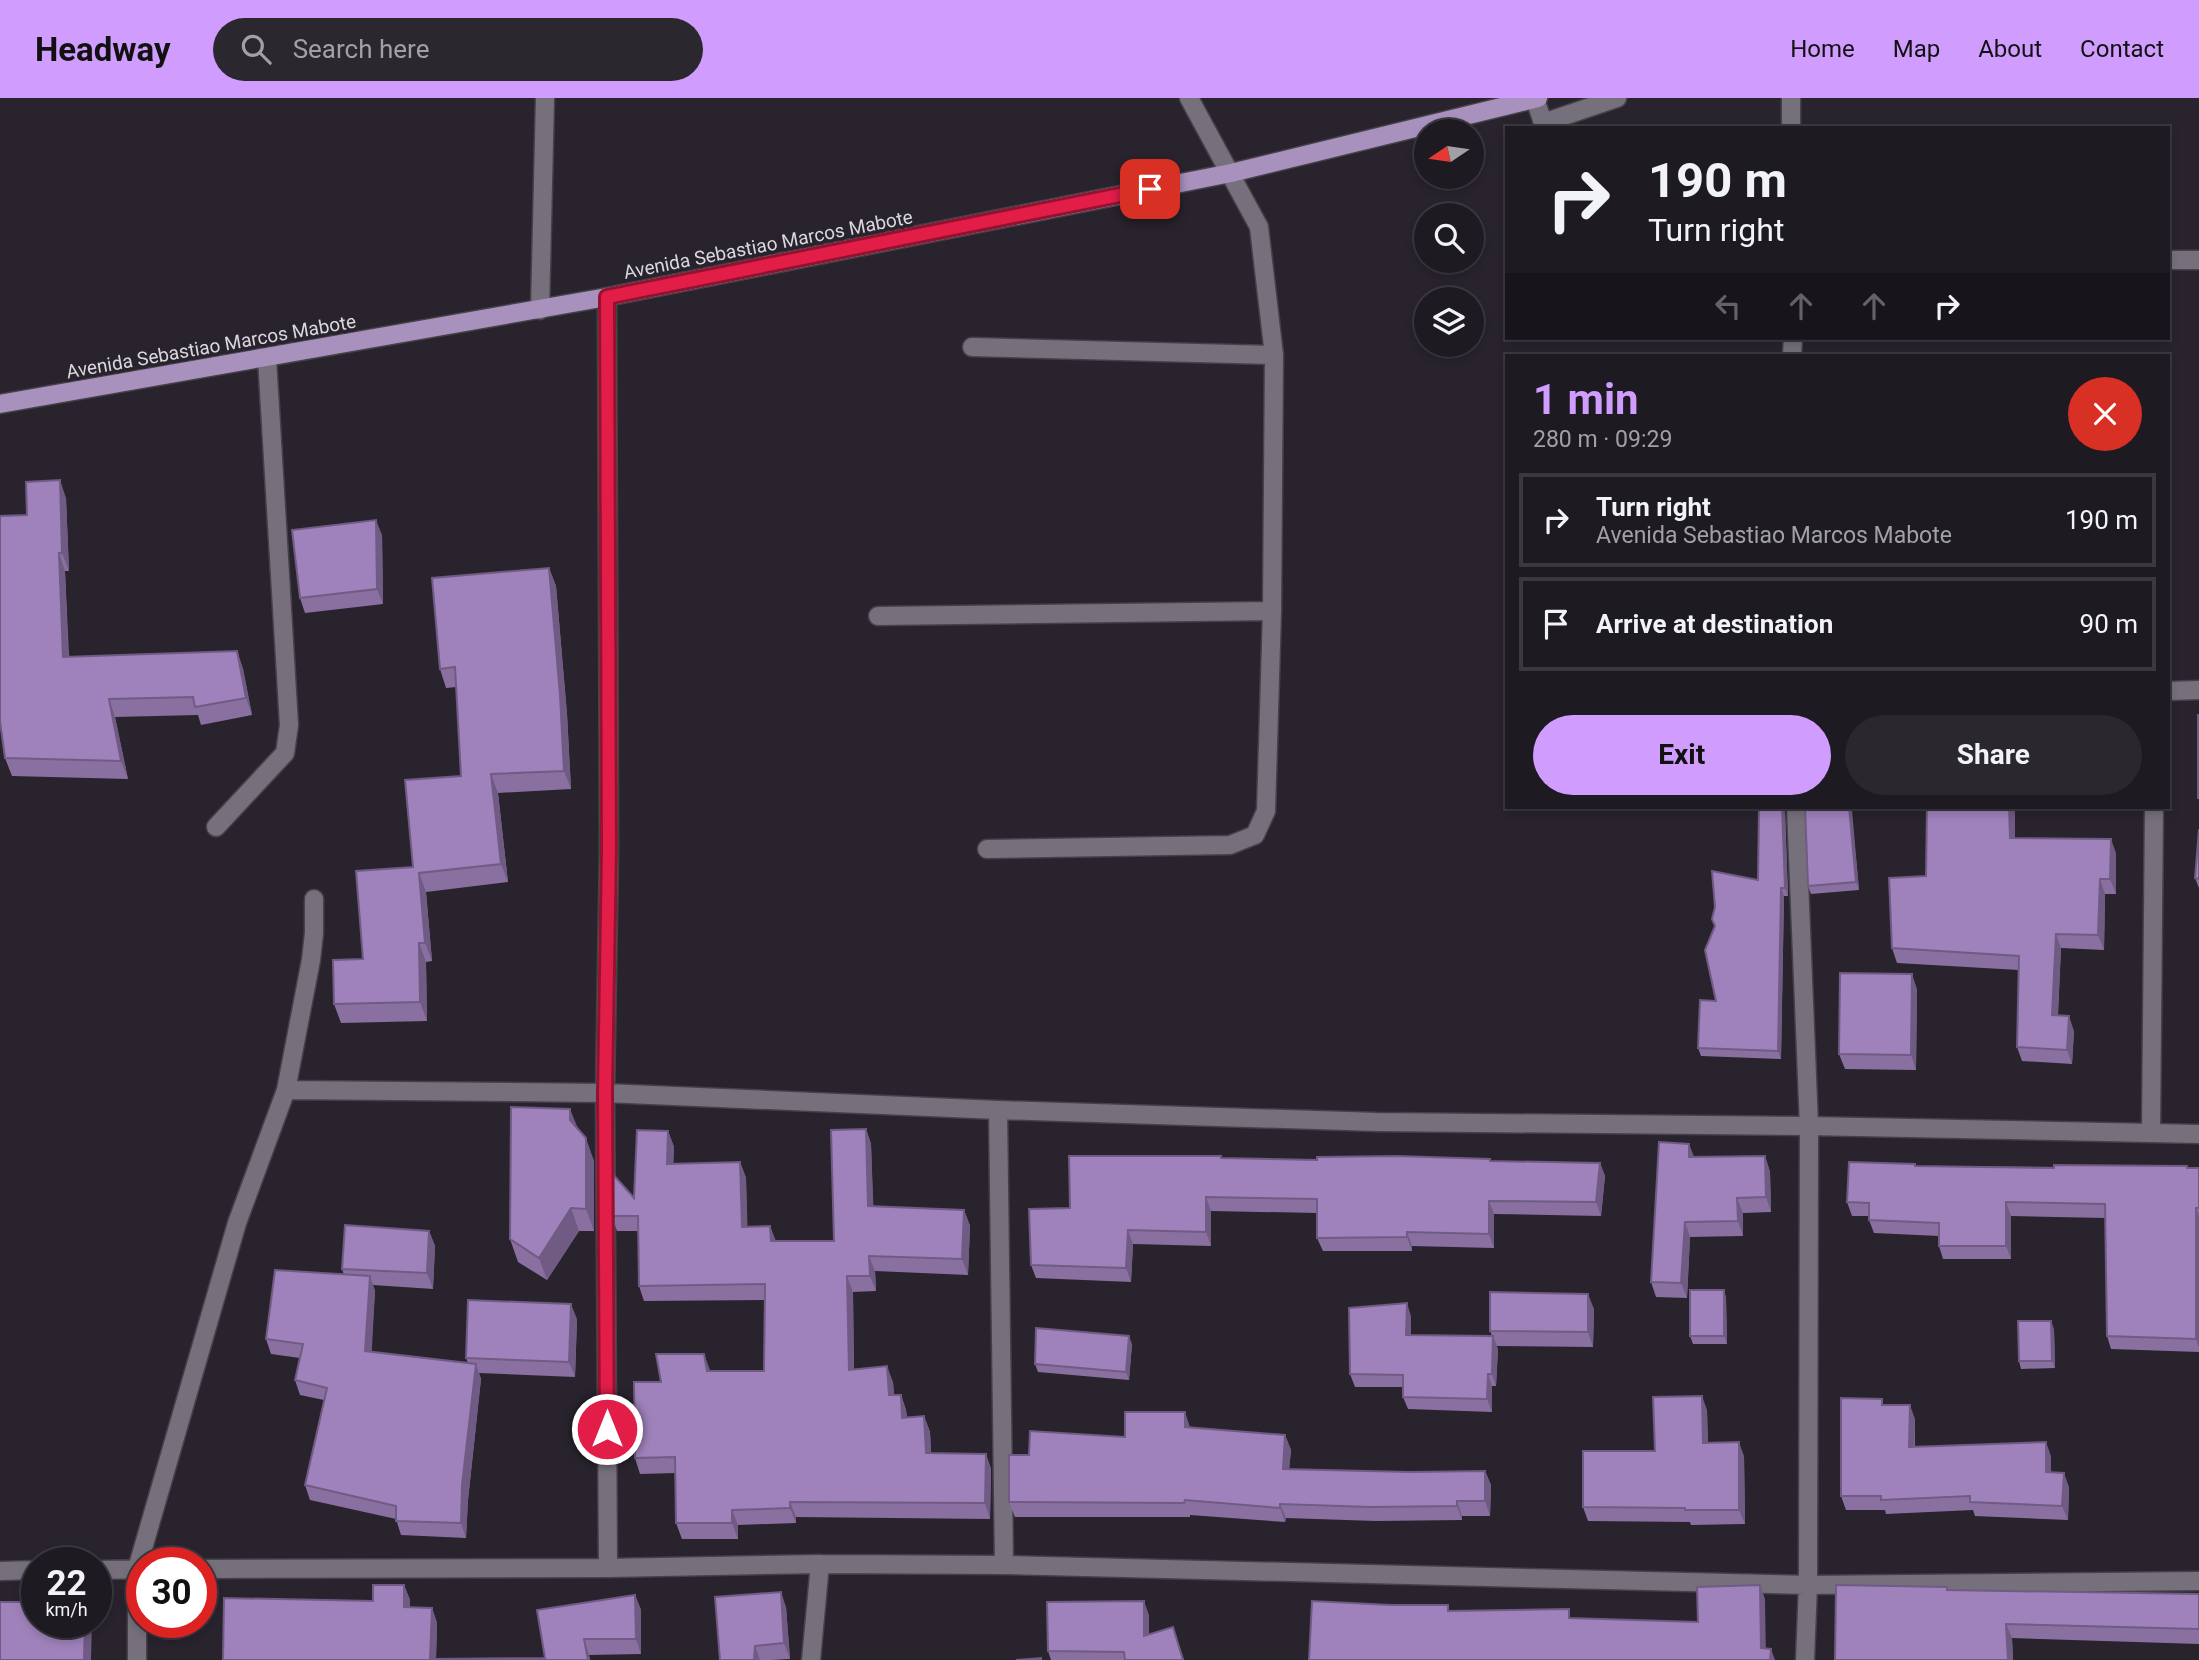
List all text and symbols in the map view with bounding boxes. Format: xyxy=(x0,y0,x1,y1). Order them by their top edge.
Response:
search box xyxy=(213,18,703,81)
text: Headway xyxy=(35,30,171,69)
icon: search xyxy=(237,30,275,68)
text: Search here xyxy=(293,34,429,64)
text: Home xyxy=(1790,35,1855,63)
text: Map xyxy=(1893,35,1940,63)
text: About xyxy=(1978,35,2042,63)
text: Contact xyxy=(2080,35,2164,63)
north arrow xyxy=(1414,119,1484,189)
map controls xyxy=(1414,119,1484,357)
text: 190 m xyxy=(1648,152,1787,209)
icon: right xyxy=(1533,154,1624,245)
pin xyxy=(1120,159,1180,219)
icon: arrive xyxy=(1131,170,1169,208)
button: search xyxy=(1414,203,1484,273)
street label: Avenida Sebastiao Marcos Mabote xyxy=(622,205,915,284)
text: Turn right xyxy=(1648,211,1784,249)
button: layers xyxy=(1414,287,1484,357)
icon: left xyxy=(1709,287,1747,325)
icon: ahead xyxy=(1782,287,1820,325)
icon: ahead xyxy=(1855,287,1893,325)
icon: right xyxy=(1928,287,1966,325)
street label: Avenida Sebastiao Marcos Mabote xyxy=(64,310,358,383)
text: 1 min xyxy=(1533,375,1639,424)
button: close xyxy=(2068,377,2142,451)
text: 280 m · 09:29 xyxy=(1533,426,1672,453)
text: Turn right xyxy=(1596,492,1711,522)
icon: right xyxy=(1537,501,1575,539)
text: 190 m xyxy=(2065,505,2138,535)
text: Avenida Sebastiao Marcos Mabote xyxy=(1596,522,1952,549)
icon: arrive xyxy=(1537,605,1575,643)
text: Arrive at destination xyxy=(1596,609,1833,639)
text: 90 m xyxy=(2080,609,2138,639)
button: Exit xyxy=(1533,715,1831,795)
button: Share xyxy=(1845,715,2142,795)
position arrow xyxy=(570,1392,644,1466)
speed limit sign: 30 xyxy=(126,1547,217,1638)
text: 22 xyxy=(46,1563,87,1604)
text: km/h xyxy=(45,1599,88,1620)

